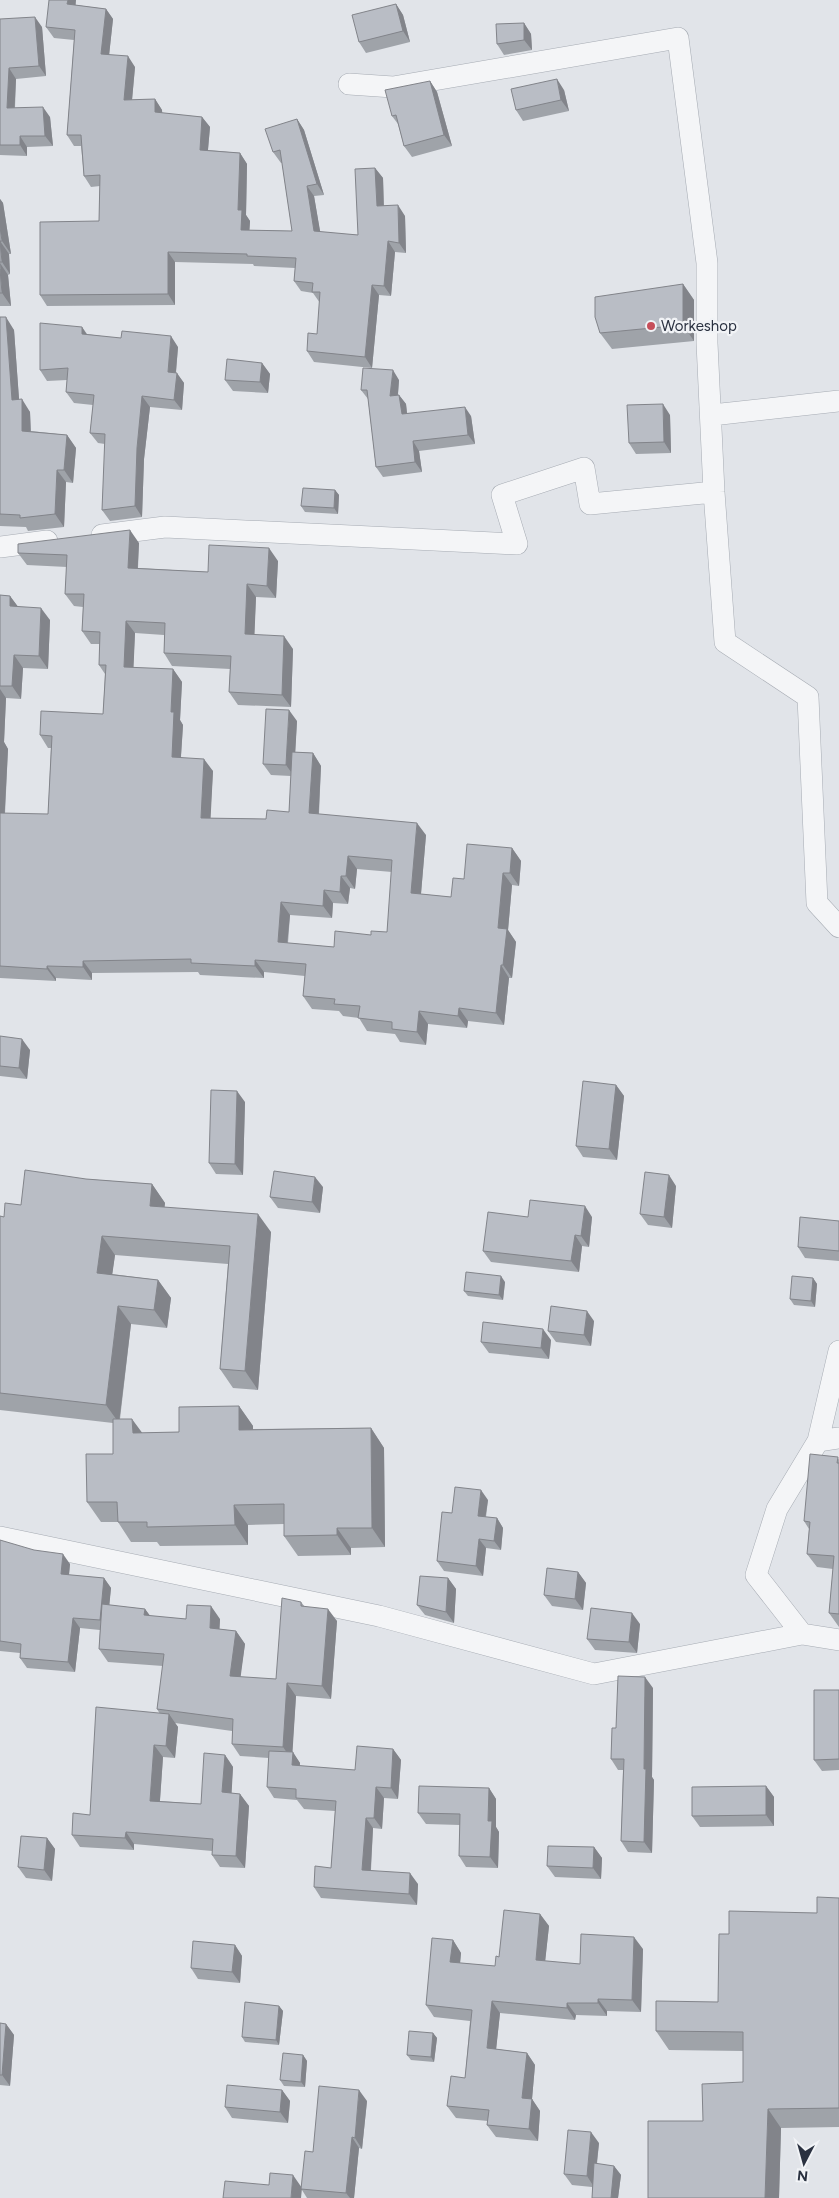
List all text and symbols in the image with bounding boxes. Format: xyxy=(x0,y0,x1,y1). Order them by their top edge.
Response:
place label: Workeshop xyxy=(661,317,737,335)
marker: Workeshop xyxy=(645,320,657,332)
north arrow xyxy=(779,2138,829,2188)
text: N xyxy=(796,2166,809,2184)

